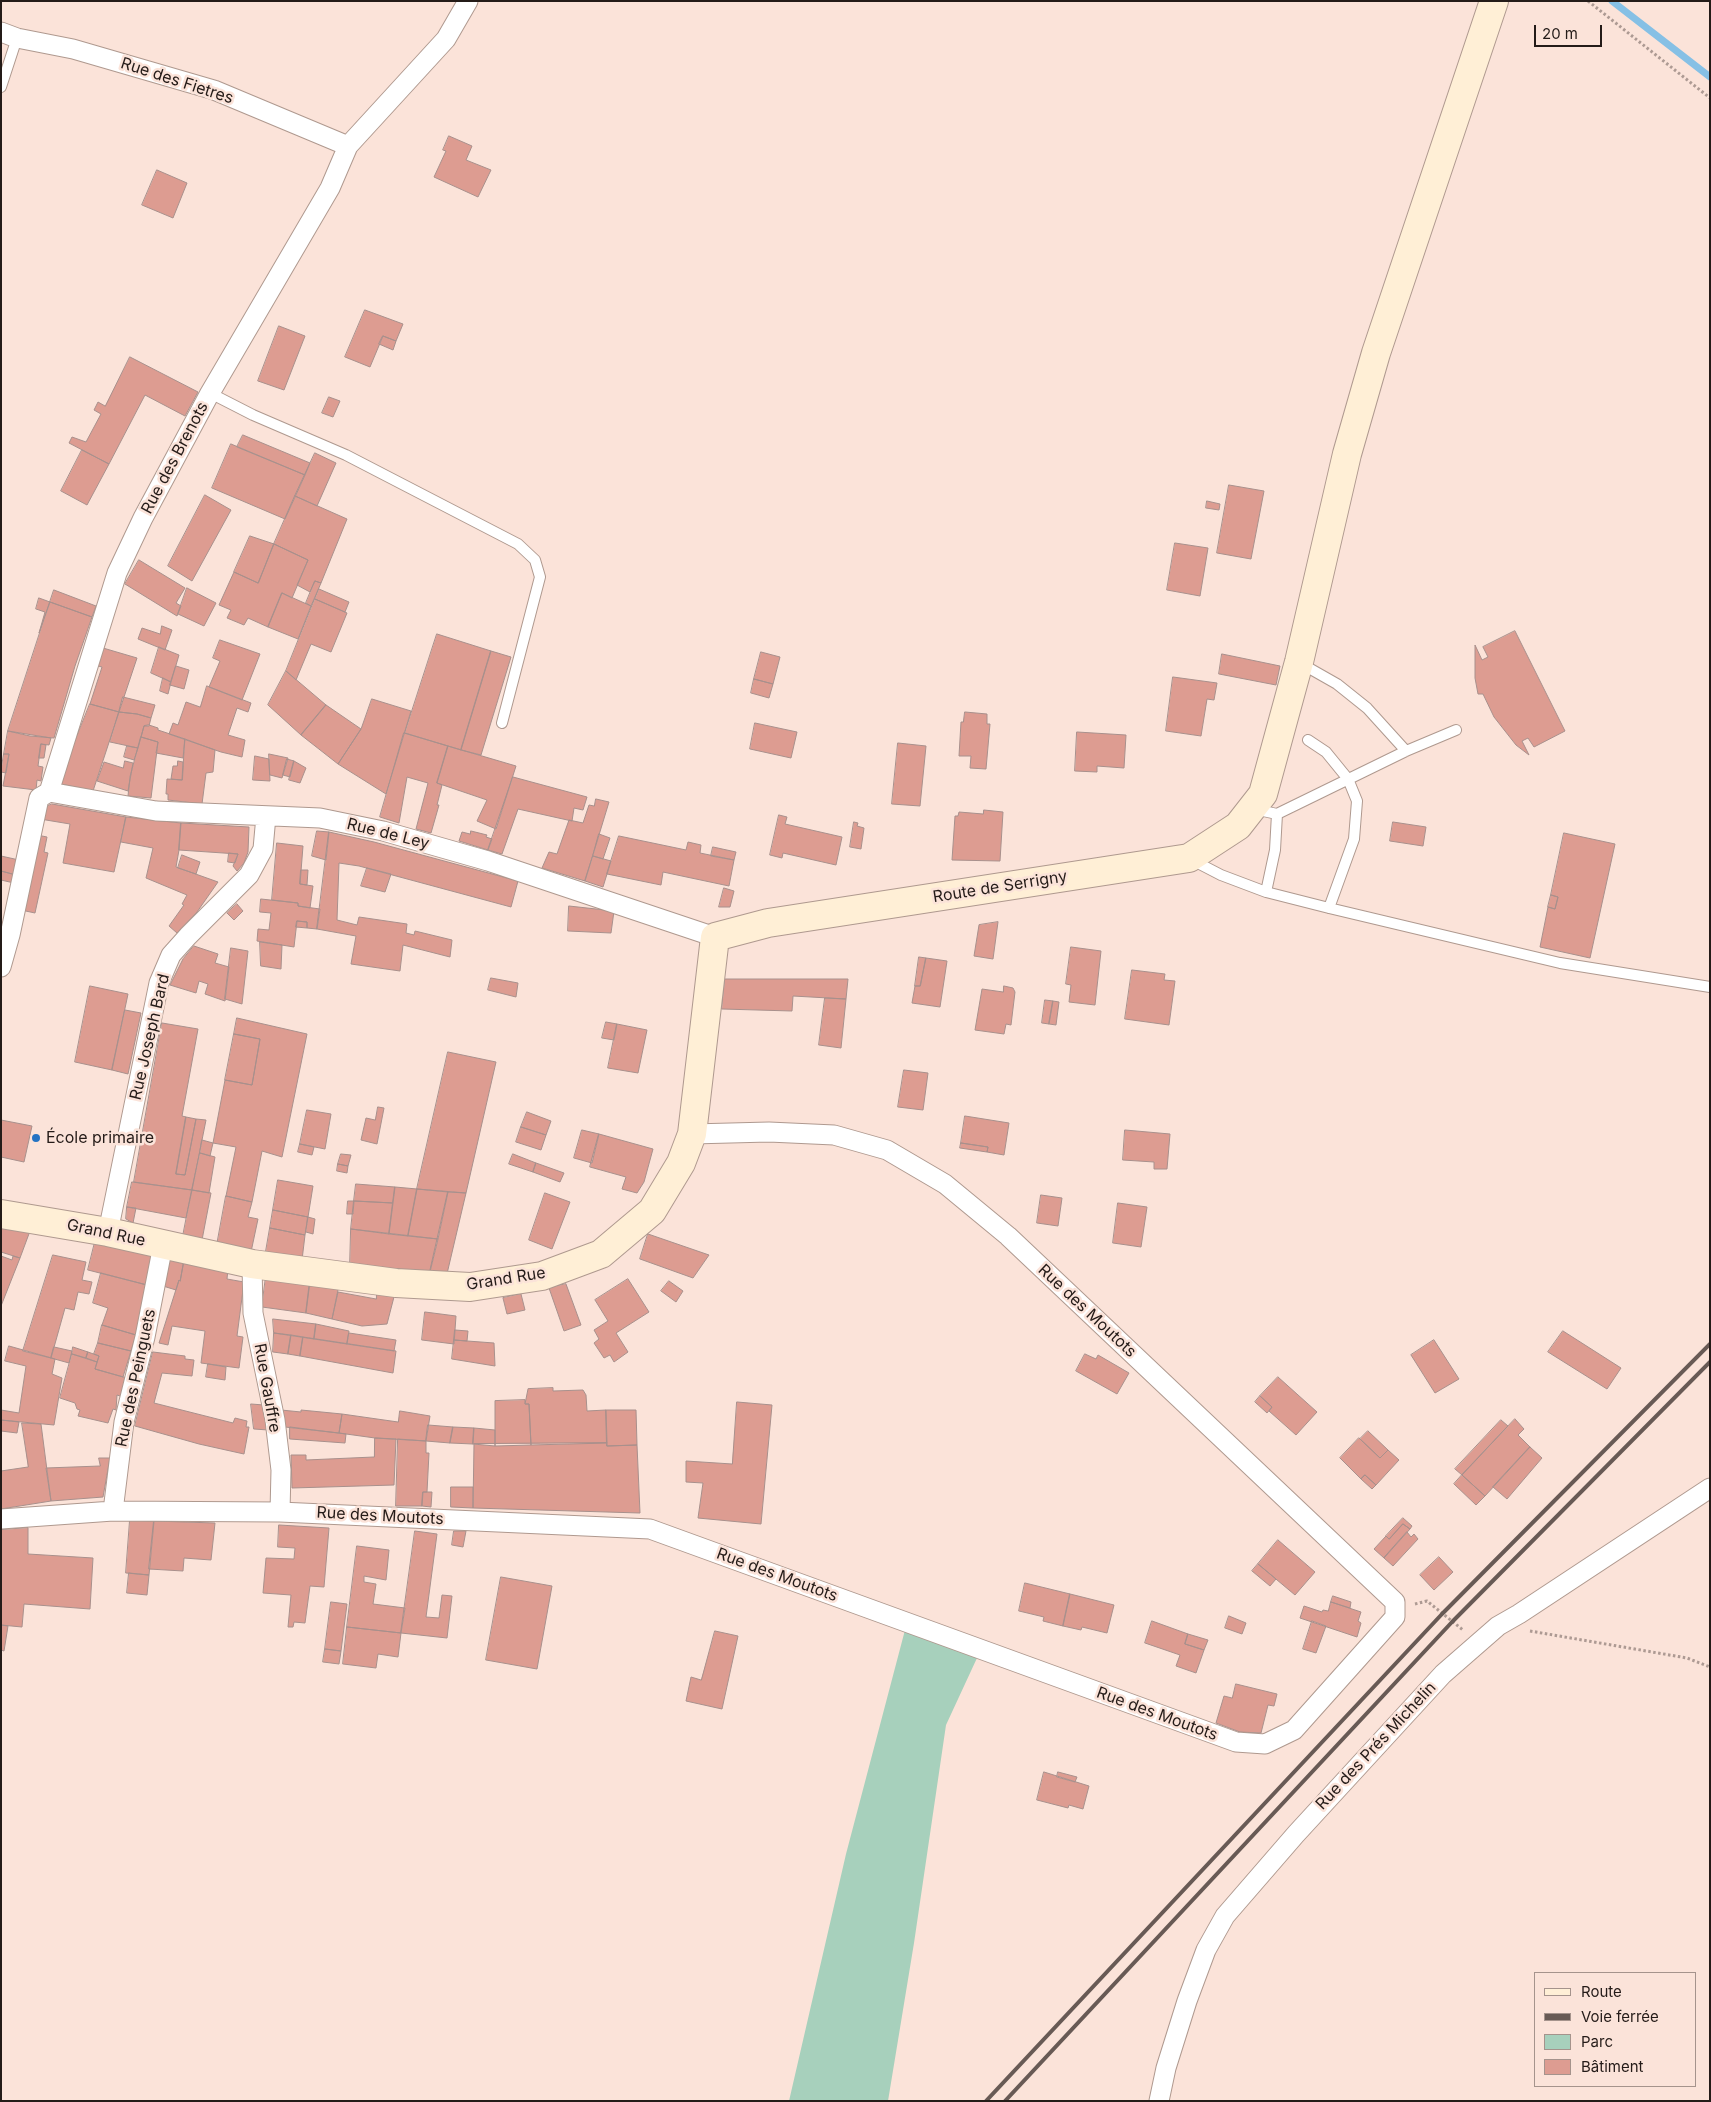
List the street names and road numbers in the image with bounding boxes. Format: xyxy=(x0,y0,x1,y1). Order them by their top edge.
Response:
street label: Rue des Fietres xyxy=(118,54,236,108)
street label: Rue des Brenots xyxy=(137,399,213,517)
street label: Rue de Ley xyxy=(345,814,431,854)
street label: Route de Serrigny xyxy=(931,867,1069,907)
street label: Rue Joseph Bard xyxy=(126,972,174,1102)
street label: Grand Rue xyxy=(65,1215,147,1251)
street label: Rue des Moutots xyxy=(1034,1261,1140,1361)
street label: Grand Rue xyxy=(465,1263,547,1295)
street label: Rue des Peinguets xyxy=(112,1307,160,1449)
street label: Rue Gauffre xyxy=(250,1342,284,1434)
street label: Rue des Moutots xyxy=(316,1503,444,1529)
street label: Rue des Moutots xyxy=(714,1544,840,1606)
street label: Rue des Prés Michelin xyxy=(1312,1678,1440,1814)
street label: Rue des Moutots xyxy=(1094,1683,1220,1745)

